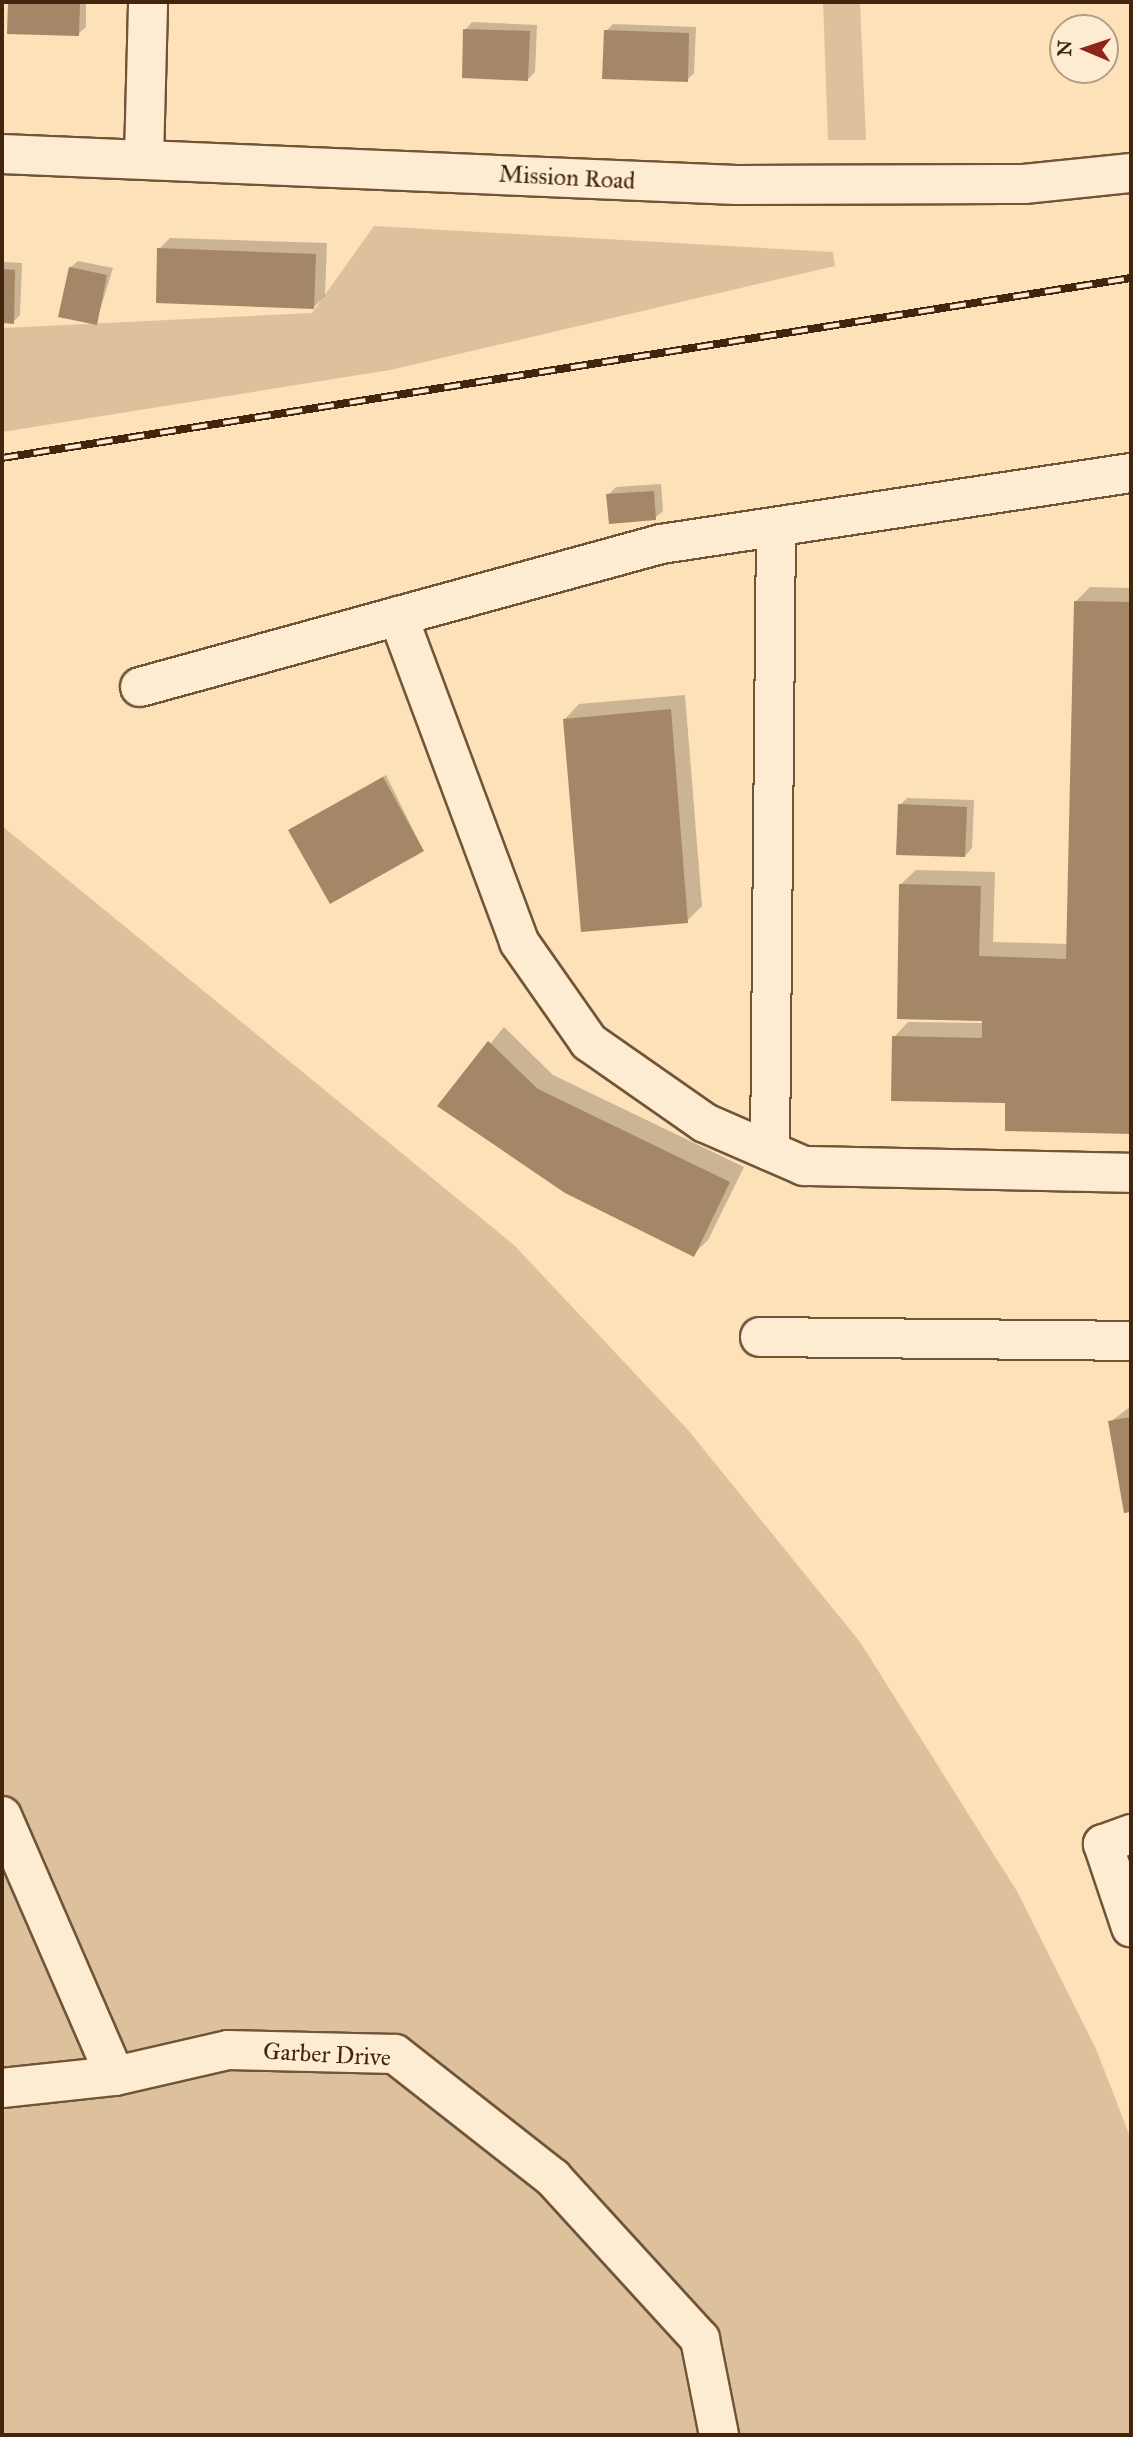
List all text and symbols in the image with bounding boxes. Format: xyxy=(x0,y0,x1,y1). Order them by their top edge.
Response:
north arrow xyxy=(1049,14,1119,84)
text: N xyxy=(1053,40,1076,57)
street label: Mission Road xyxy=(498,160,636,196)
street label: Garber Drive xyxy=(262,2037,392,2073)

